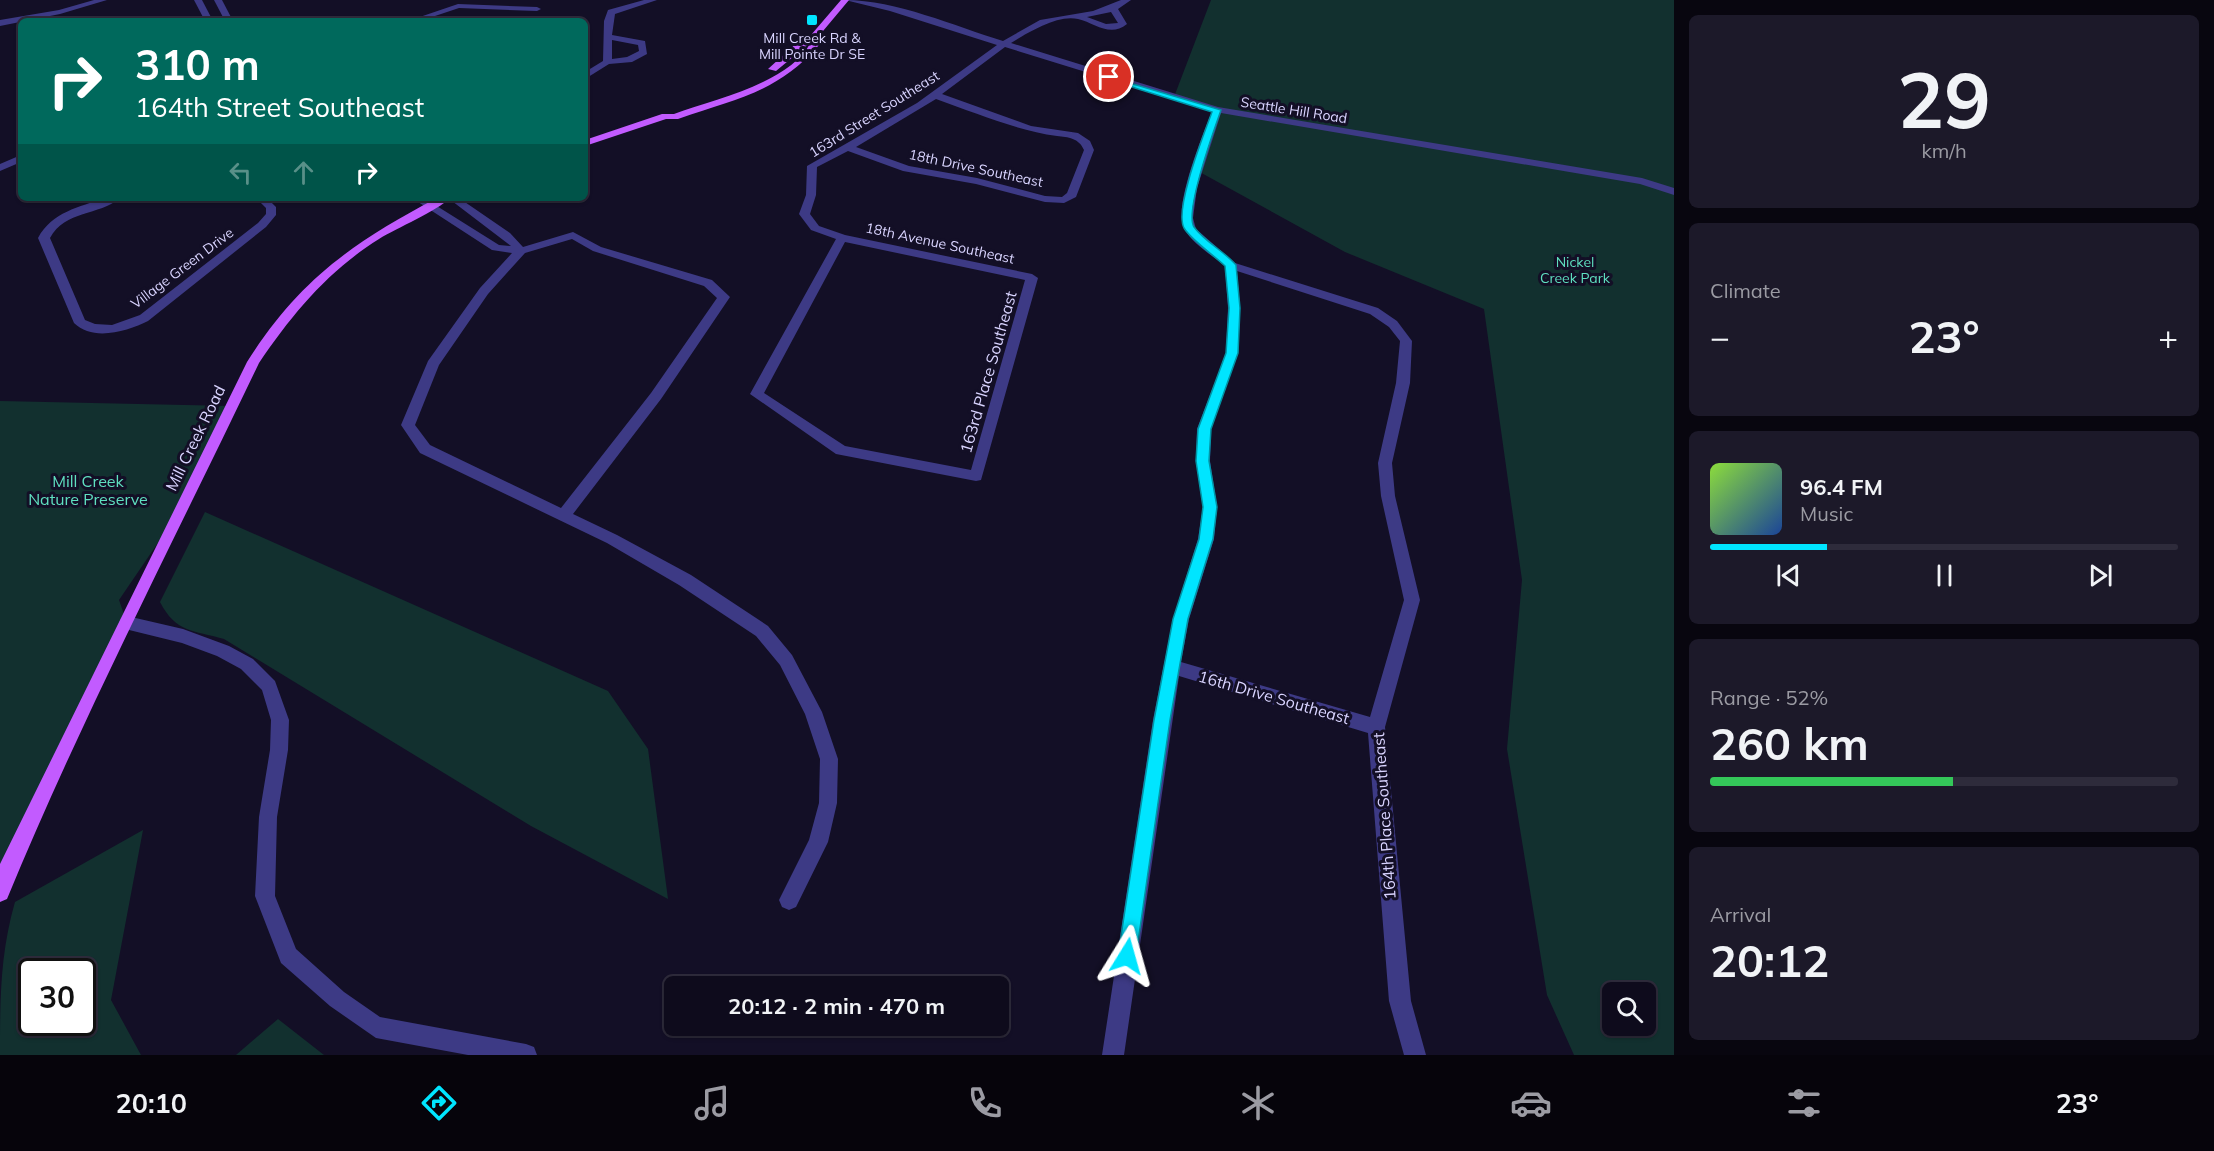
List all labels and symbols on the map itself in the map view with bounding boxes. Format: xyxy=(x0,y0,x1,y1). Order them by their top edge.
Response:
marker: Mill Creek Rd & Mill Pointe Dr SE xyxy=(805,13,819,27)
place label: Mill Creek Rd & Mill Pointe Dr SE xyxy=(759,29,865,63)
pin xyxy=(1083,51,1134,102)
street label: 163rd Street Southeast xyxy=(805,66,943,161)
street label: Seattle Hill Road xyxy=(1239,93,1349,127)
street label: 18th Drive Southeast xyxy=(907,145,1045,191)
street label: 18th Avenue Southeast xyxy=(864,218,1016,268)
street label: Village Green Drive xyxy=(127,223,237,313)
park label: Nickel Creek Park xyxy=(1540,253,1611,287)
street label: 163rd Place Southeast xyxy=(955,288,1021,455)
street label: Mill Creek Road xyxy=(161,382,229,494)
park label: Mill Creek Nature Preserve xyxy=(28,471,148,509)
street label: 16th Drive Southeast xyxy=(1196,666,1352,728)
street label: 164th Place Southeast xyxy=(1368,731,1400,900)
position arrow xyxy=(1095,924,1159,988)
speed limit sign: 30 xyxy=(18,958,96,1036)

